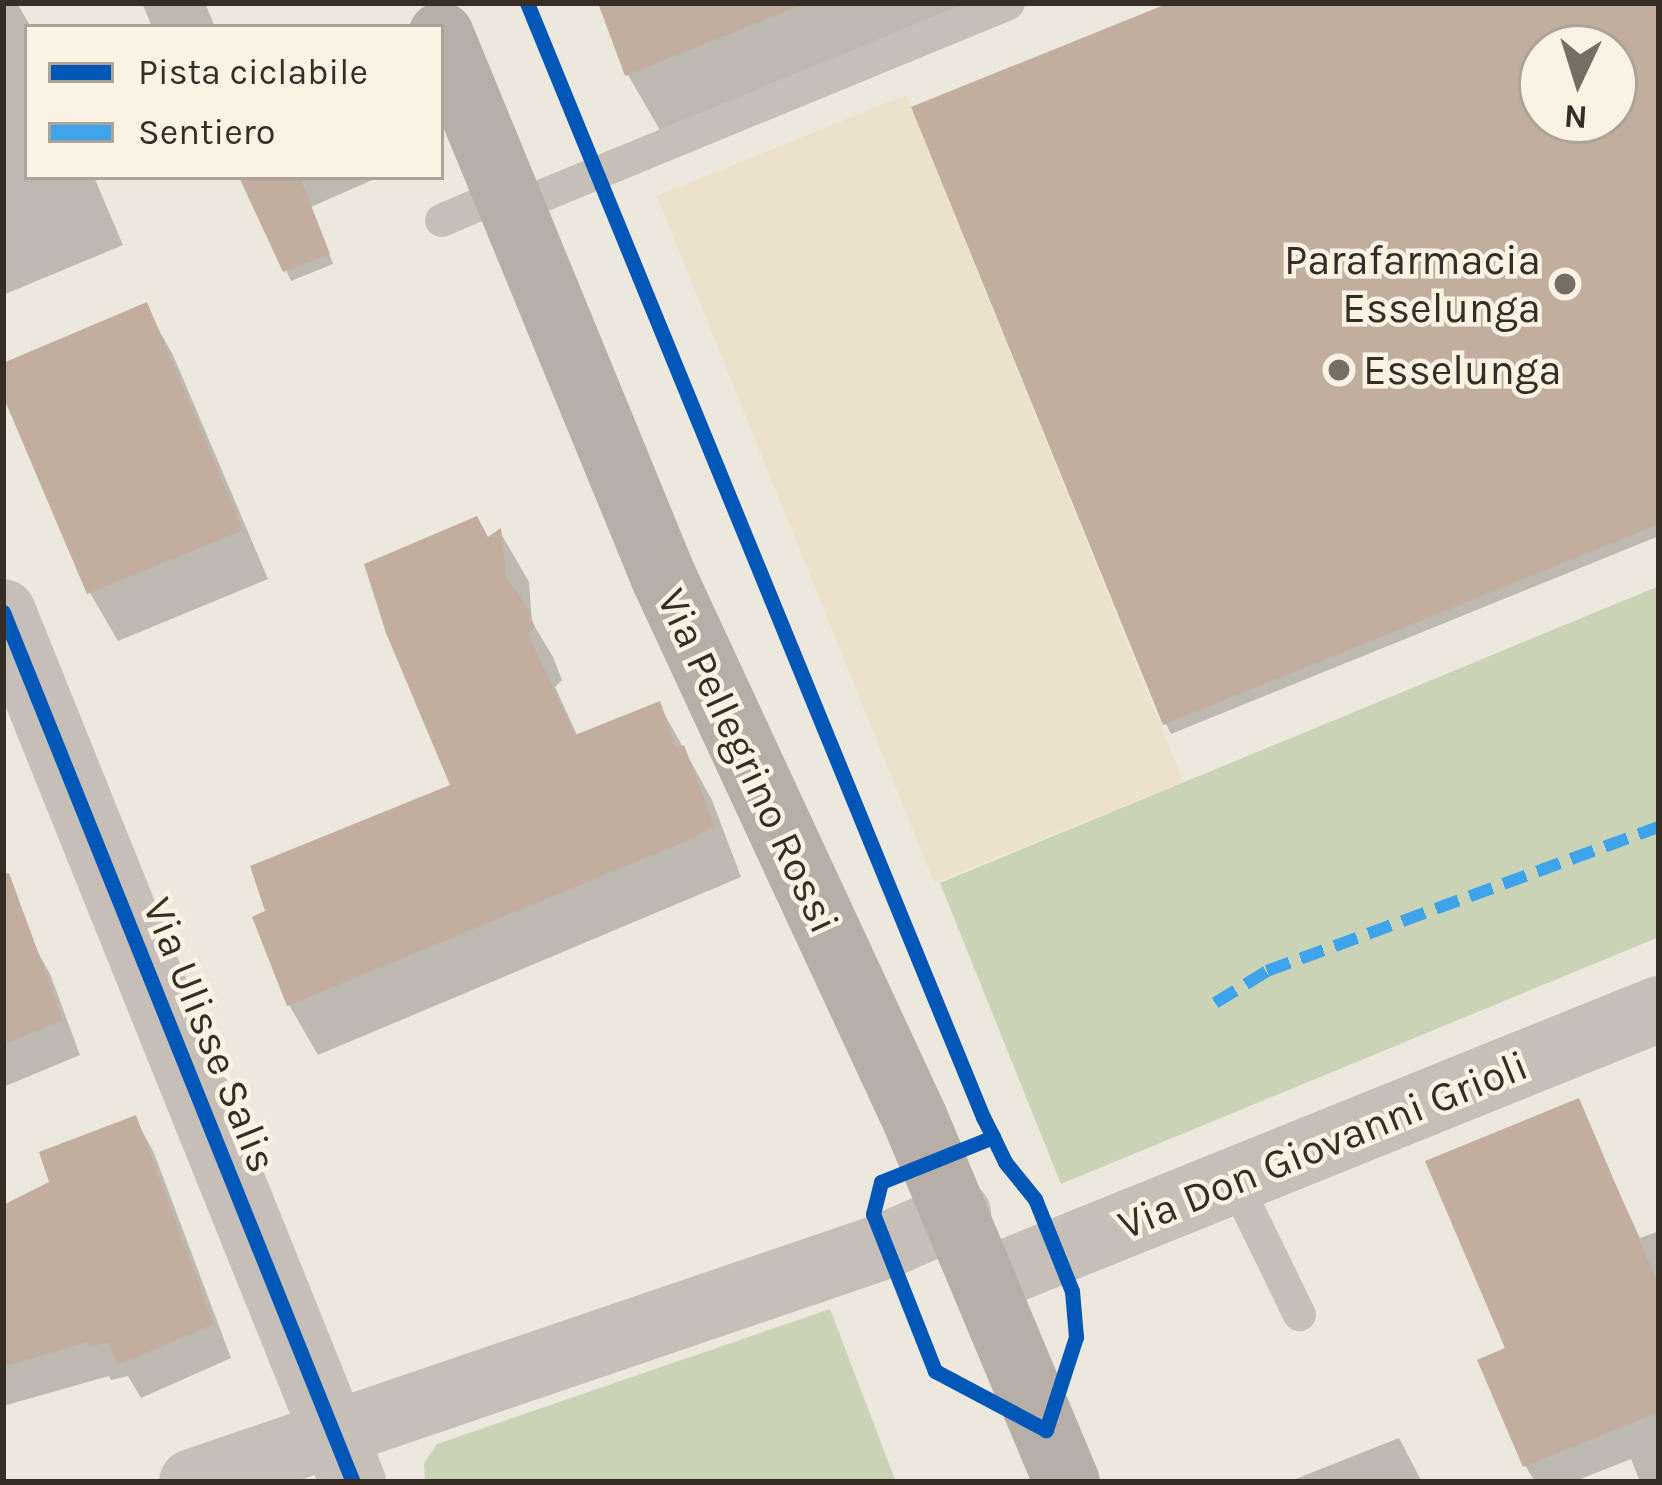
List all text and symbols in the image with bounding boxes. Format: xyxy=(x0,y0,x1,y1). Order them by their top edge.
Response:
legend xyxy=(24,24,444,180)
north arrow xyxy=(1518,24,1638,144)
text: Pista ciclabile xyxy=(138,51,368,93)
text: N xyxy=(1563,97,1589,137)
text: Sentiero xyxy=(138,111,275,153)
place label: Parafarmacia Esselunga xyxy=(1284,235,1541,334)
marker: Parafarmacia Esselunga xyxy=(1552,271,1578,297)
place label: Esselunga xyxy=(1363,345,1562,395)
marker: Esselunga xyxy=(1326,357,1352,383)
street label: Via Pellegrino Rossi xyxy=(646,581,850,941)
street label: Via Ulisse Salis xyxy=(132,890,288,1180)
street label: Via Don Giovanni Grioli xyxy=(1111,1040,1535,1250)

